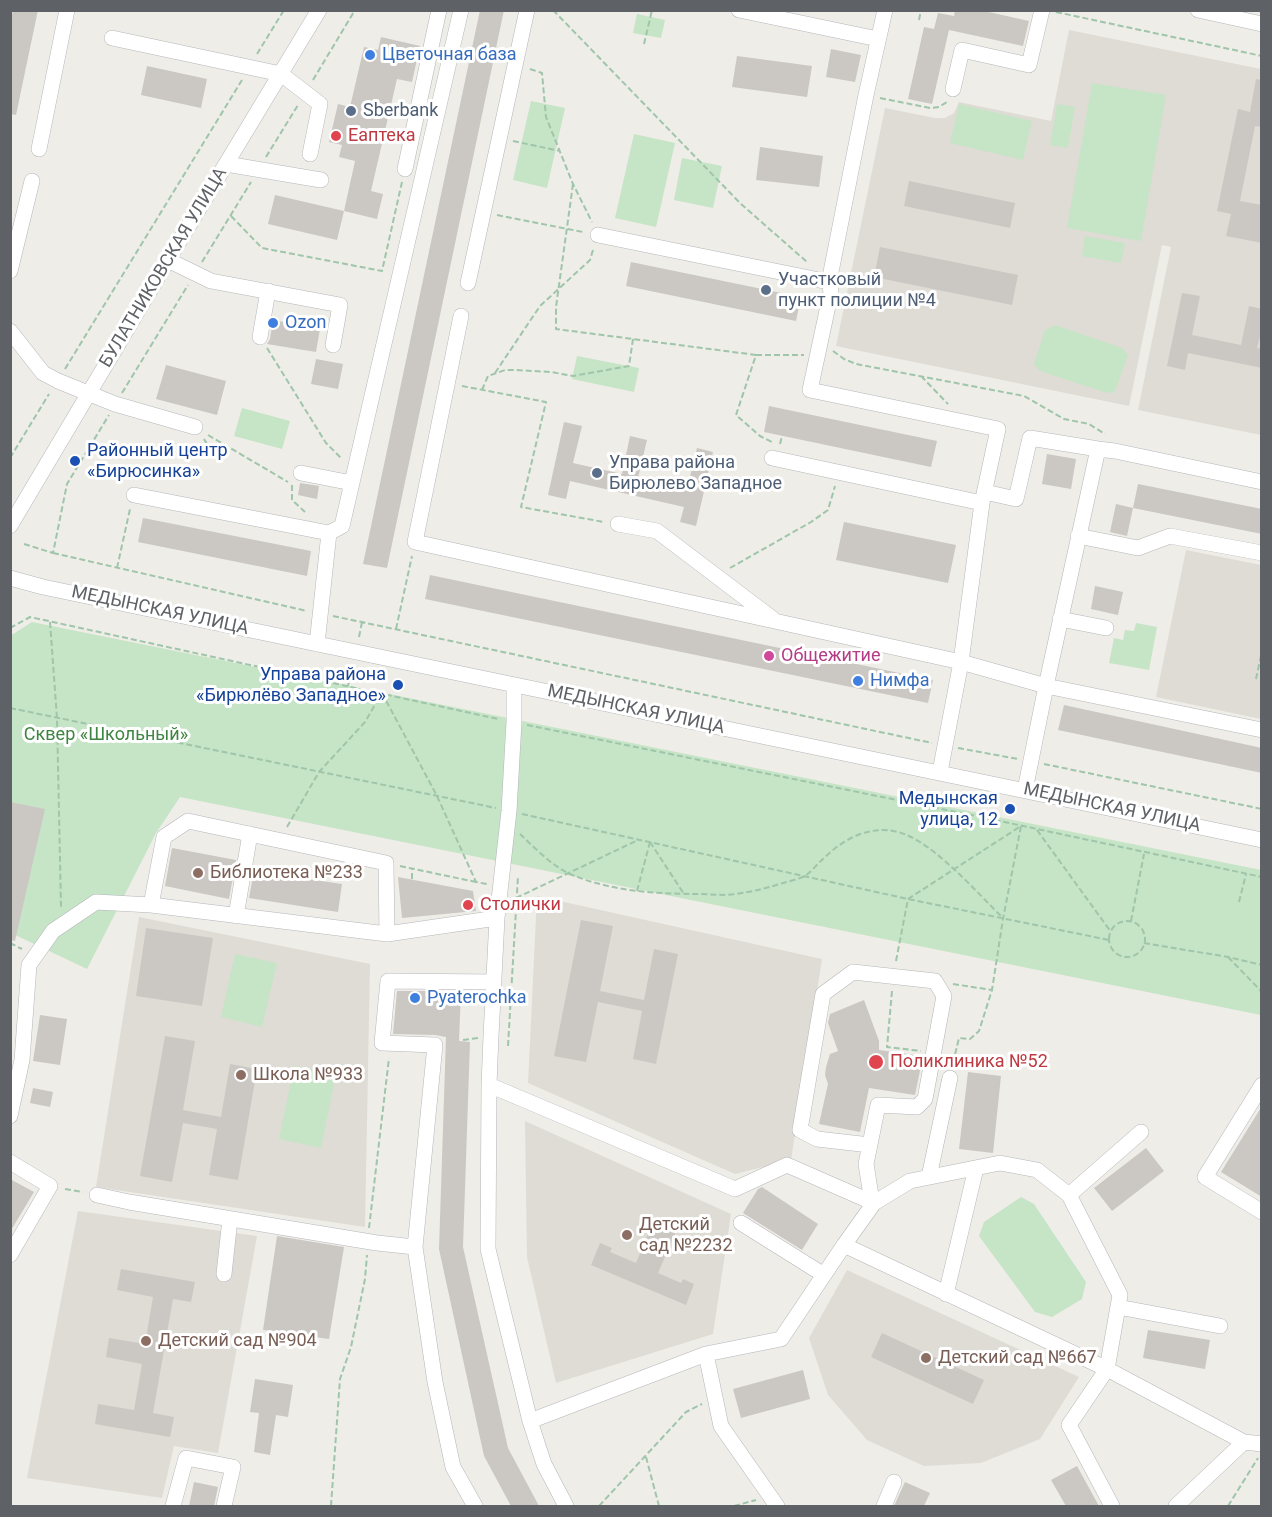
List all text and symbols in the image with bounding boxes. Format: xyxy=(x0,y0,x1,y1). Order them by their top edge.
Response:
place label: Цветочная база xyxy=(382,44,516,66)
marker: Цветочная база xyxy=(363,48,377,62)
place label: Sberbank xyxy=(363,100,438,122)
marker: Sberbank xyxy=(344,104,358,118)
place label: Еаптека xyxy=(348,125,415,147)
marker: Еаптека xyxy=(329,129,343,143)
street label: БУЛАТНИКОВСКАЯ УЛИЦА xyxy=(96,164,232,372)
place label: Участковый пункт полиции №4 xyxy=(778,269,936,312)
marker: Участковый пункт полиции №4 xyxy=(759,283,773,297)
place label: Ozon xyxy=(285,312,326,334)
marker: Ozon xyxy=(266,316,280,330)
place label: Районный центр «Бирюсинка» xyxy=(87,440,228,482)
place label: Управа района Бирюлево Западное xyxy=(609,452,782,494)
marker: Районный центр «Бирюсинка» xyxy=(68,454,82,468)
marker: Управа района Бирюлево Западное xyxy=(590,466,604,480)
street label: МЕДЫНСКАЯ УЛИЦА xyxy=(70,582,250,640)
place label: Общежитие xyxy=(781,645,881,667)
marker: Общежитие xyxy=(762,649,776,663)
place label: Управа района «Бирюлёво Западное» xyxy=(196,664,386,706)
place label: Нимфа xyxy=(870,670,929,692)
marker: Нимфа xyxy=(851,674,865,688)
marker: Управа района «Бирюлёво Западное» xyxy=(391,678,405,692)
street label: МЕДЫНСКАЯ УЛИЦА xyxy=(546,681,726,739)
park label: Сквер «Школьный» xyxy=(24,724,188,746)
street label: МЕДЫНСКАЯ УЛИЦА xyxy=(1022,779,1202,837)
place label: Медынская улица, 12 xyxy=(899,788,998,830)
marker: Медынская улица, 12 xyxy=(1003,802,1017,816)
place label: Библиотека №233 xyxy=(210,862,363,884)
marker: Библиотека №233 xyxy=(191,866,205,880)
place label: Столички xyxy=(480,894,561,916)
marker: Столички xyxy=(461,898,475,912)
place label: Pyaterochka xyxy=(427,987,527,1009)
marker: Pyaterochka xyxy=(408,991,422,1005)
place label: Поликлиника №52 xyxy=(890,1051,1048,1073)
marker: Поликлиника №52 xyxy=(867,1053,885,1071)
place label: Школа №933 xyxy=(253,1064,363,1086)
marker: Школа №933 xyxy=(234,1068,248,1082)
place label: Детский сад №2232 xyxy=(639,1214,733,1256)
marker: Детский сад №2232 xyxy=(620,1228,634,1242)
place label: Детский сад №904 xyxy=(158,1330,317,1352)
marker: Детский сад №904 xyxy=(139,1334,153,1348)
place label: Детский сад №667 xyxy=(938,1347,1097,1369)
marker: Детский сад №667 xyxy=(919,1351,933,1365)

